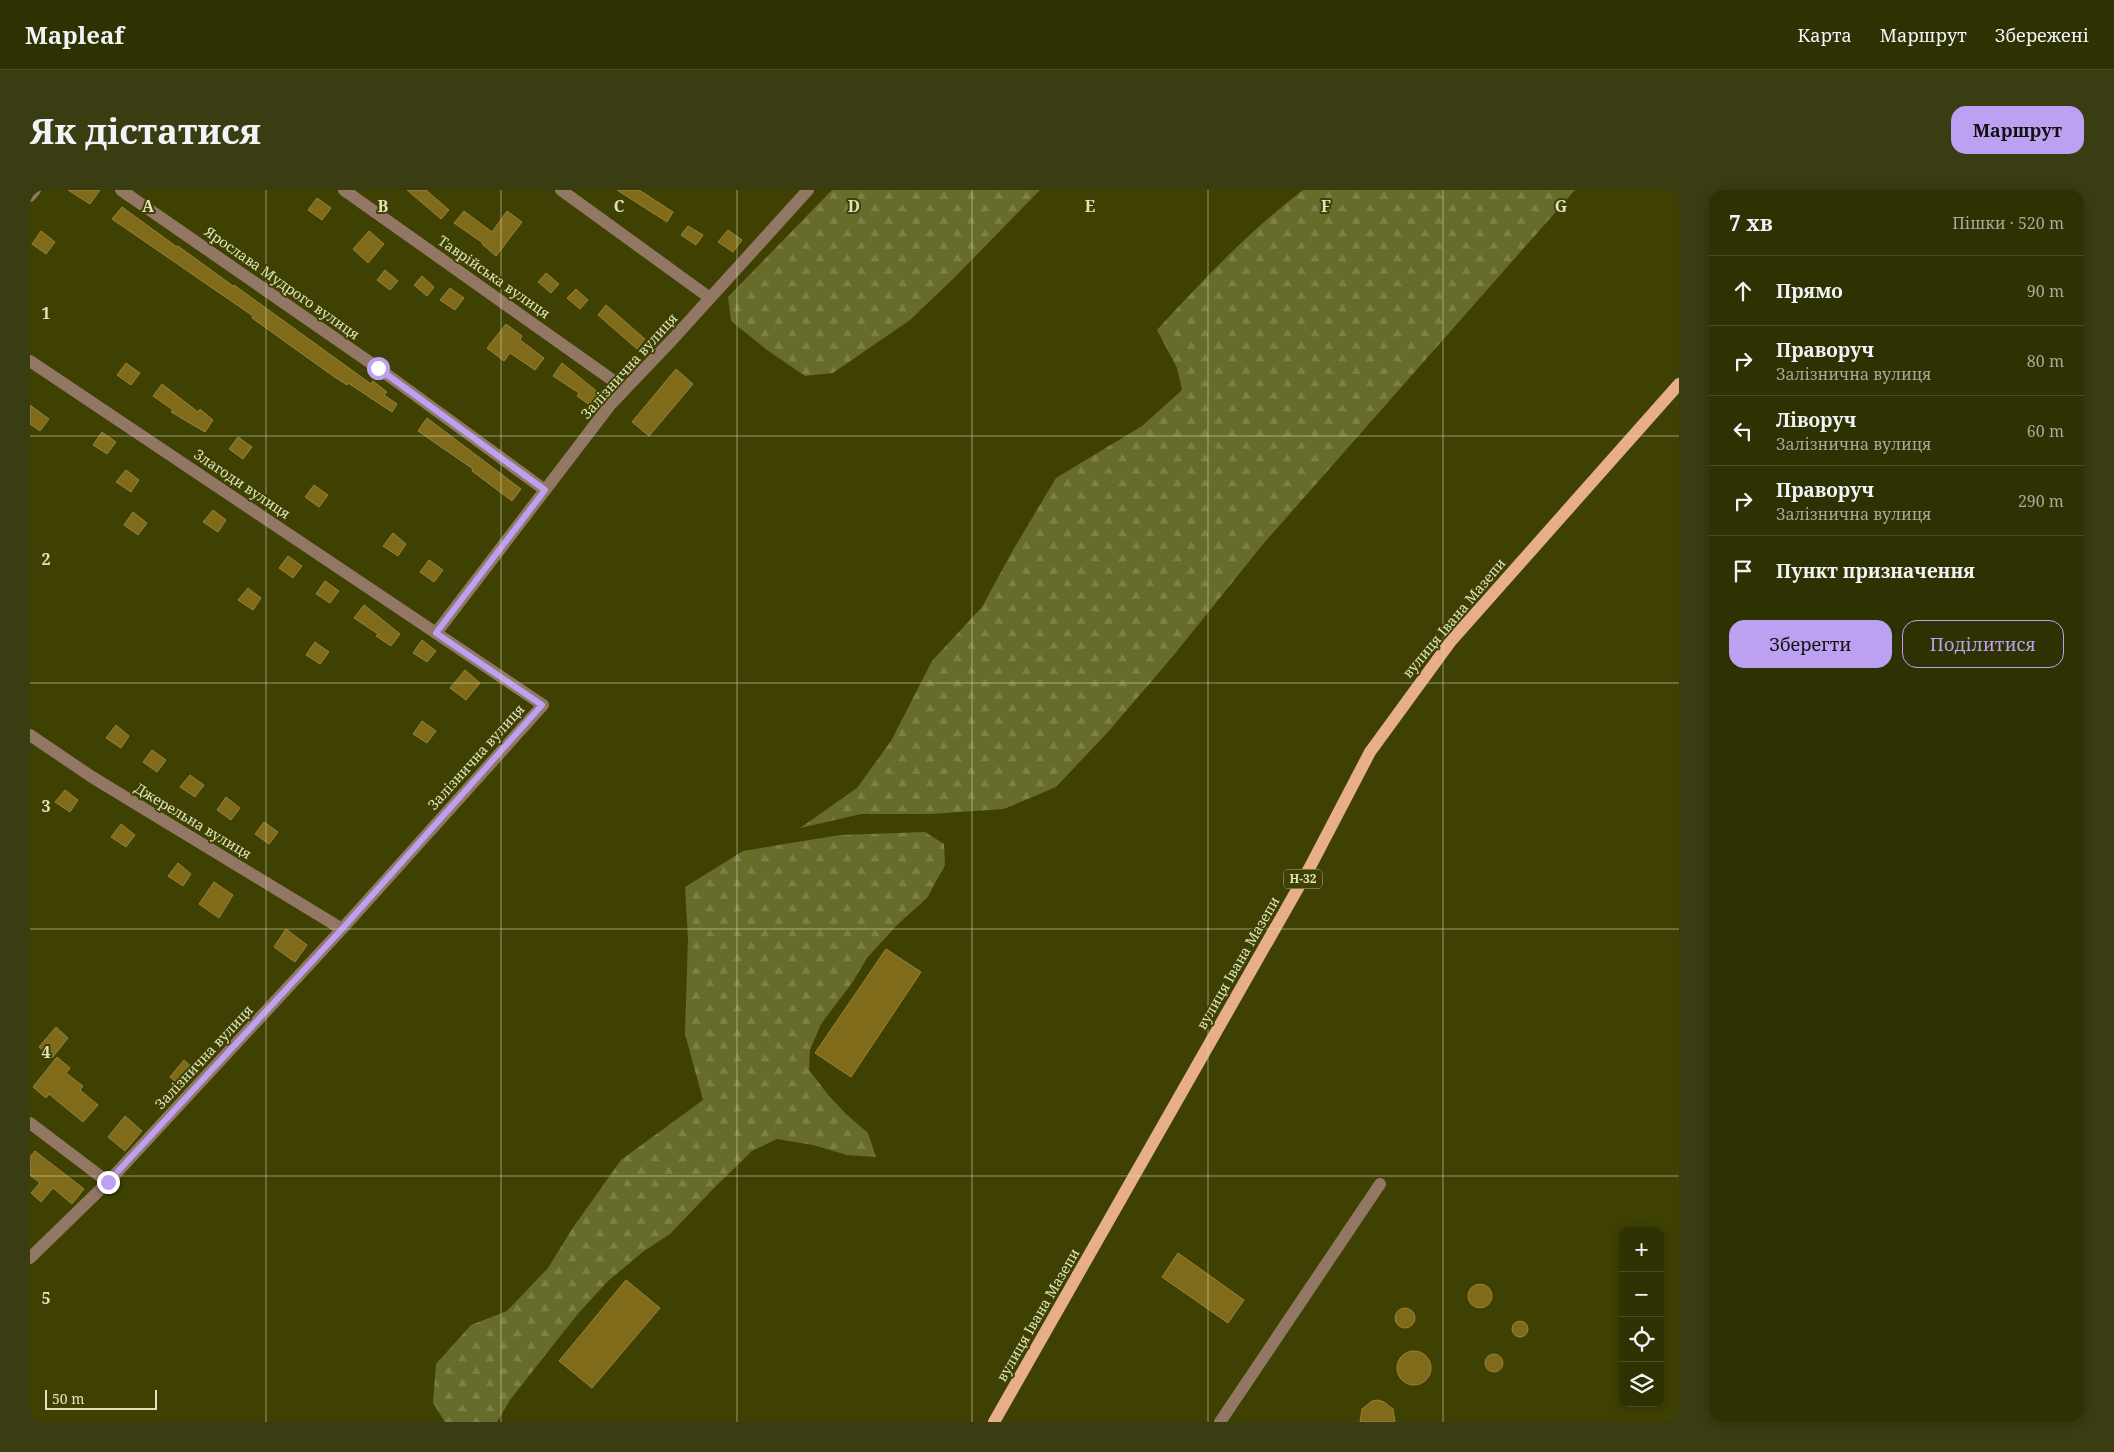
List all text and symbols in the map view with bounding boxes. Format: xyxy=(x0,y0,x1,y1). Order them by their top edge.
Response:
text: Mapleaf xyxy=(25,18,124,51)
text: Карта xyxy=(1798,23,1852,47)
text: Маршрут xyxy=(1880,23,1967,47)
text: Збережені xyxy=(1995,23,2089,47)
button: Маршрут xyxy=(1951,106,2084,154)
text: Як дістатися xyxy=(30,107,261,154)
text: A xyxy=(142,195,155,217)
text: B xyxy=(378,195,389,217)
text: C xyxy=(614,195,625,217)
text: D xyxy=(848,195,860,217)
text: E xyxy=(1085,195,1095,217)
text: F xyxy=(1321,195,1331,217)
text: G xyxy=(1555,195,1567,217)
text: 7 хв xyxy=(1729,209,1773,237)
text: Пішки · 520 m xyxy=(1952,212,2064,234)
street label: Ярослава Мудрого вулиця xyxy=(200,221,364,344)
street label: Таврійська вулиця xyxy=(434,231,554,322)
icon: ahead xyxy=(1729,277,1757,305)
text: Прямо xyxy=(1776,278,1843,304)
text: 90 m xyxy=(2027,280,2064,302)
text: 1 xyxy=(41,302,51,324)
street label: Залізнична вулиця xyxy=(576,309,681,423)
text: Праворуч xyxy=(1776,337,1874,363)
icon: right xyxy=(1729,347,1757,375)
text: 80 m xyxy=(2027,350,2064,372)
route start xyxy=(367,357,390,380)
text: Залізнична вулиця xyxy=(1776,363,1931,385)
text: Ліворуч xyxy=(1776,407,1856,433)
icon: left xyxy=(1729,417,1757,445)
text: 60 m xyxy=(2027,420,2064,442)
text: Залізнична вулиця xyxy=(1776,433,1931,455)
street label: Злагоди вулиця xyxy=(190,444,294,523)
text: Праворуч xyxy=(1776,477,1874,503)
icon: right xyxy=(1729,487,1757,515)
text: 290 m xyxy=(2018,490,2064,512)
text: Залізнична вулиця xyxy=(1776,503,1931,525)
text: 2 xyxy=(41,548,51,570)
street label: вулиця Івана Мазепи xyxy=(1398,554,1509,682)
icon: arrive xyxy=(1729,557,1757,585)
text: Пункт призначення xyxy=(1776,558,1975,584)
button: Зберегти xyxy=(1729,620,1892,668)
button: Поділитися xyxy=(1902,620,2064,668)
street label: Залізнична вулиця xyxy=(423,700,528,814)
street label: Джерельна вулиця xyxy=(131,778,255,863)
text: 3 xyxy=(41,795,51,817)
road number: Н-32 xyxy=(1284,870,1322,889)
street label: вулиця Івана Мазепи xyxy=(1192,893,1283,1033)
street label: Залізнична вулиця xyxy=(150,1000,257,1113)
text: 4 xyxy=(41,1041,51,1063)
route end xyxy=(97,1171,120,1194)
map controls xyxy=(1619,1227,1664,1407)
button: + xyxy=(1619,1227,1664,1272)
street label: вулиця Івана Мазепи xyxy=(992,1245,1083,1385)
button: − xyxy=(1619,1272,1664,1317)
text: 5 xyxy=(41,1287,51,1309)
button: locate xyxy=(1619,1317,1664,1362)
button: layers xyxy=(1619,1362,1664,1407)
scale bar xyxy=(45,1387,158,1410)
text: 50 m xyxy=(52,1389,85,1408)

